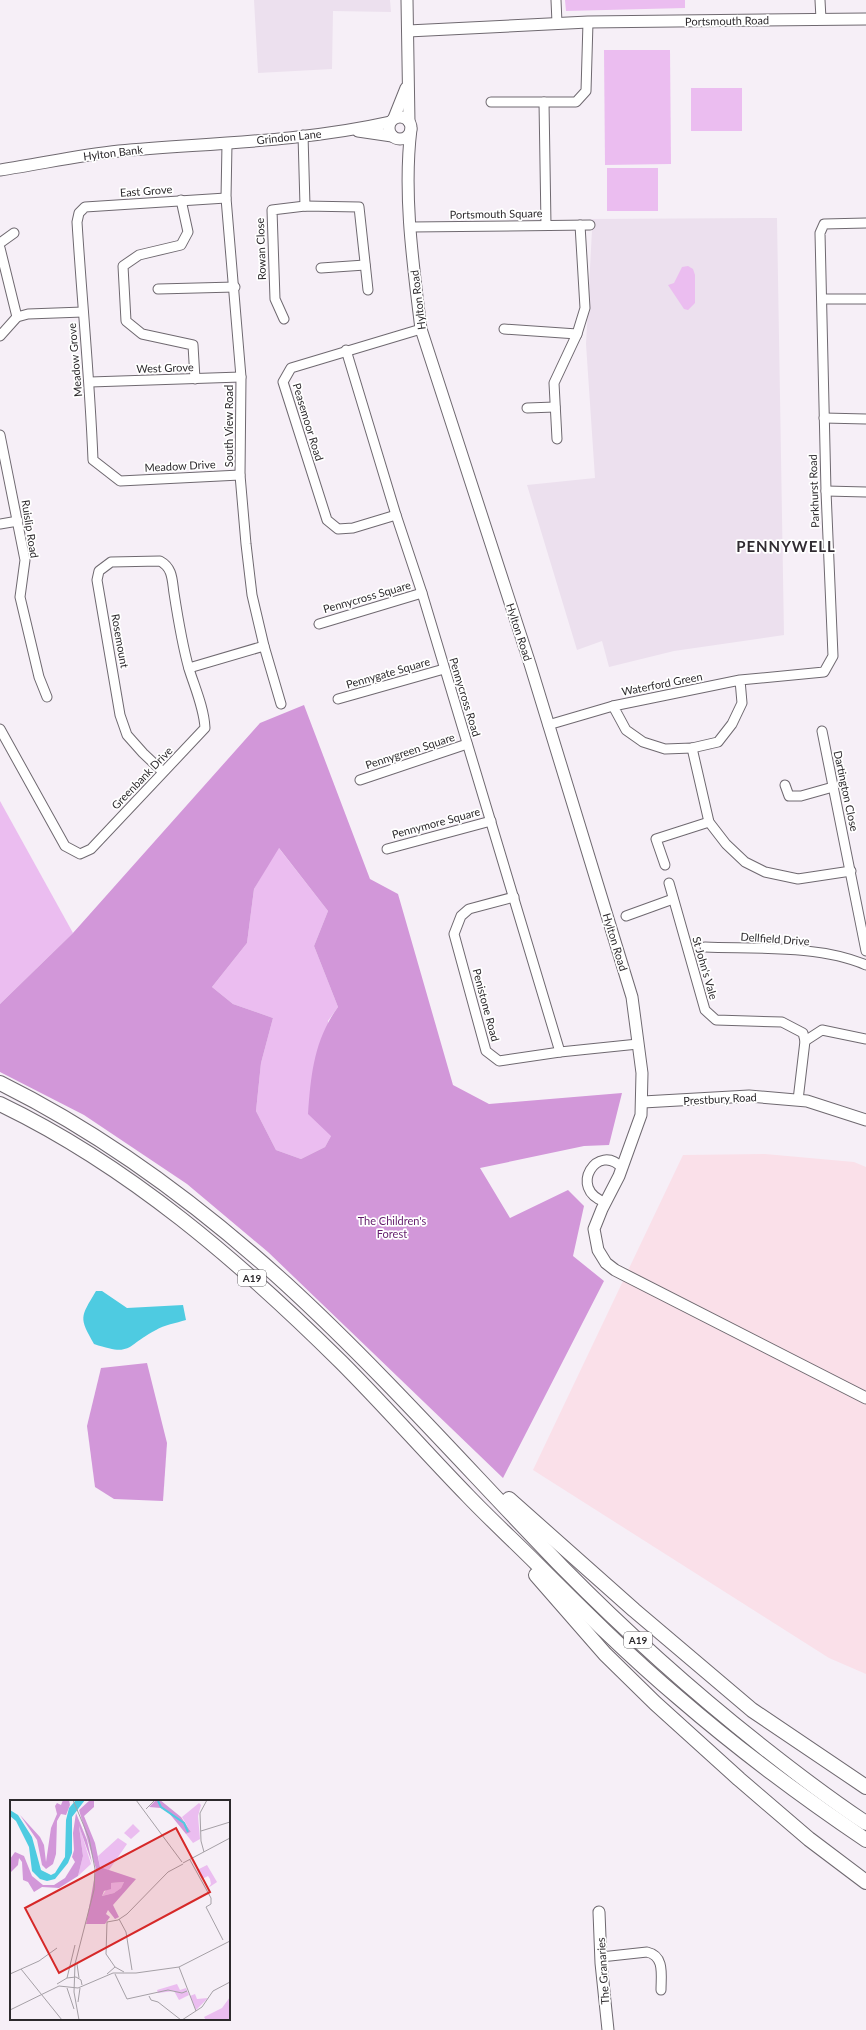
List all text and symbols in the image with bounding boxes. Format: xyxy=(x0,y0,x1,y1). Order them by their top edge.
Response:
street label: Portsmouth Road xyxy=(685,13,769,28)
street label: Grindon Lane xyxy=(256,127,322,146)
street label: Hylton Bank xyxy=(82,142,144,163)
street label: East Grove xyxy=(119,182,173,199)
street label: Portsmouth Square xyxy=(449,206,543,221)
street label: Rowan Close xyxy=(253,217,268,280)
street label: Hylton Road xyxy=(407,269,428,331)
street label: Meadow Grove xyxy=(65,322,84,397)
street label: West Grove xyxy=(136,360,194,375)
street label: Peasemoor Road xyxy=(290,381,326,462)
street label: South View Road xyxy=(222,385,235,467)
street label: Parkhurst Road xyxy=(806,454,821,528)
street label: Meadow Drive xyxy=(144,457,216,474)
street label: Ruislip Road xyxy=(19,499,42,559)
district label: PENNYWELL xyxy=(736,537,836,555)
street label: Pennycross Square xyxy=(321,578,412,615)
street label: Hylton Road xyxy=(504,601,535,662)
street label: Rosemount xyxy=(109,613,132,669)
street label: Pennygate Square xyxy=(344,654,432,691)
street label: Pennycross Road xyxy=(447,656,484,738)
street label: Waterford Green xyxy=(620,669,703,698)
street label: Pennygreen Square xyxy=(364,730,456,771)
street label: Greenbank Drive xyxy=(109,744,175,812)
street label: Dartington Close xyxy=(832,749,861,833)
street label: Pennymore Square xyxy=(390,804,482,841)
street label: Hylton Road xyxy=(600,911,630,972)
street label: Dellfield Drive xyxy=(740,930,810,947)
street label: St John's Vale xyxy=(690,935,721,1001)
street label: Penistone Road xyxy=(471,967,502,1043)
street label: Prestbury Road xyxy=(683,1090,757,1107)
park label: The Children's Forest xyxy=(358,1214,427,1240)
road number: A19 xyxy=(238,1270,266,1286)
road number: A19 xyxy=(624,1632,652,1648)
inset map xyxy=(10,1800,230,2020)
street label: The Granaries xyxy=(594,1937,611,2005)

